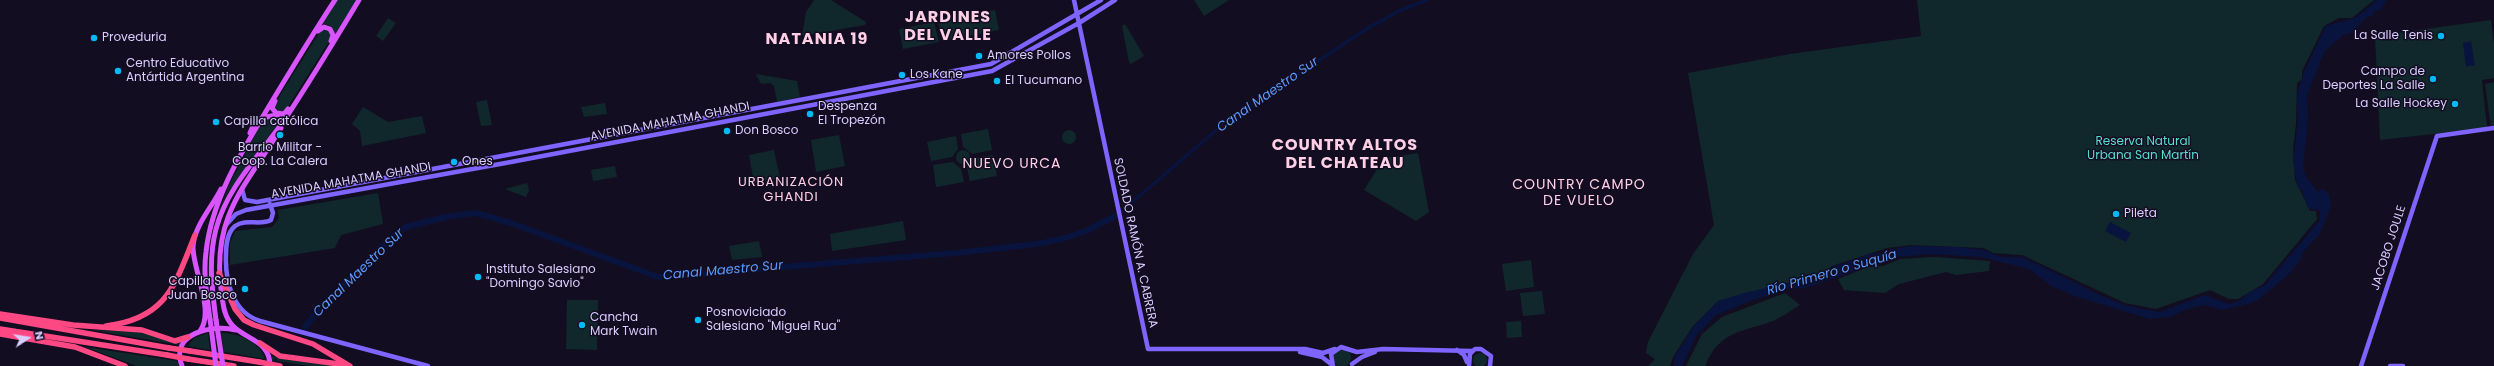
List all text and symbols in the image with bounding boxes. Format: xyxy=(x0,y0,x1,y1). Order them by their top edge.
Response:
district label: JARDINES DEL VALLE xyxy=(904,8,992,46)
place label: La Salle Tenis xyxy=(2354,29,2433,43)
district label: NATANIA 19 xyxy=(766,30,868,50)
place label: Proveduria xyxy=(102,31,167,45)
marker: La Salle Tenis xyxy=(2436,31,2446,41)
marker: Proveduria xyxy=(89,33,99,43)
place label: Amores Pollos xyxy=(987,49,1071,63)
marker: Amores Pollos xyxy=(974,51,984,61)
water label: Canal Maestro Sur xyxy=(1214,54,1322,136)
place label: Centro Educativo Antártida Argentina xyxy=(126,57,244,85)
place label: Campo de Deportes La Salle xyxy=(2323,65,2425,93)
marker: Centro Educativo Antártida Argentina xyxy=(113,66,123,76)
place label: Los Kane xyxy=(910,68,963,82)
marker: Los Kane xyxy=(897,70,907,80)
place label: El Tucumano xyxy=(1005,74,1082,88)
marker: Campo de Deportes La Salle xyxy=(2428,74,2438,84)
marker: El Tucumano xyxy=(992,76,1002,86)
place label: La Salle Hockey xyxy=(2355,97,2447,111)
street label: AVENIDA MAHATMA GHANDI xyxy=(589,99,751,145)
marker: La Salle Hockey xyxy=(2450,99,2460,109)
place label: Despenza El Tropezón xyxy=(818,100,885,128)
marker: Despenza El Tropezón xyxy=(805,109,815,119)
place label: Capilla católica xyxy=(224,115,318,129)
marker: Capilla católica xyxy=(211,117,221,127)
place label: Don Bosco xyxy=(735,124,798,138)
marker: Don Bosco xyxy=(722,126,732,136)
marker: Barrio Militar - Coop. La Calera xyxy=(275,130,285,140)
park label: Reserva Natural Urbana San Martín xyxy=(2087,135,2199,163)
district label: COUNTRY ALTOS DEL CHATEAU xyxy=(1272,136,1418,174)
place label: Barrio Militar - Coop. La Calera xyxy=(232,141,328,169)
place label: Ones xyxy=(462,155,493,169)
district label: NUEVO URCA xyxy=(963,156,1061,172)
marker: Ones xyxy=(449,157,459,167)
street label: SOLDADO RAMÓN A. CABRERA xyxy=(1110,157,1160,329)
street label: AVENIDA MAHATMA GHANDI xyxy=(270,160,432,202)
district label: URBANIZACIÓN GHANDI xyxy=(738,175,844,206)
district label: COUNTRY CAMPO DE VUELO xyxy=(1512,177,1646,210)
street label: JACOBO JOULE xyxy=(2368,204,2410,292)
place label: Pileta xyxy=(2124,207,2157,221)
marker: Pileta xyxy=(2111,209,2121,219)
water label: Canal Maestro Sur xyxy=(310,226,408,320)
water label: Río Primero o Suquía xyxy=(1765,247,1899,299)
water label: Canal Maestro Sur xyxy=(662,258,784,284)
place label: Instituto Salesiano "Domingo Savio" xyxy=(486,263,596,291)
marker: Instituto Salesiano "Domingo Savio" xyxy=(473,272,483,282)
place label: Capilla San Juan Bosco xyxy=(168,275,237,303)
marker: Capilla San Juan Bosco xyxy=(240,284,250,294)
place label: Posnoviciado Salesiano "Miguel Rua" xyxy=(706,306,840,334)
place label: Cancha Mark Twain xyxy=(590,311,657,339)
marker: Posnoviciado Salesiano "Miguel Rua" xyxy=(693,315,703,325)
north arrow xyxy=(8,318,48,358)
marker: Cancha Mark Twain xyxy=(577,320,587,330)
text: N xyxy=(31,330,48,341)

